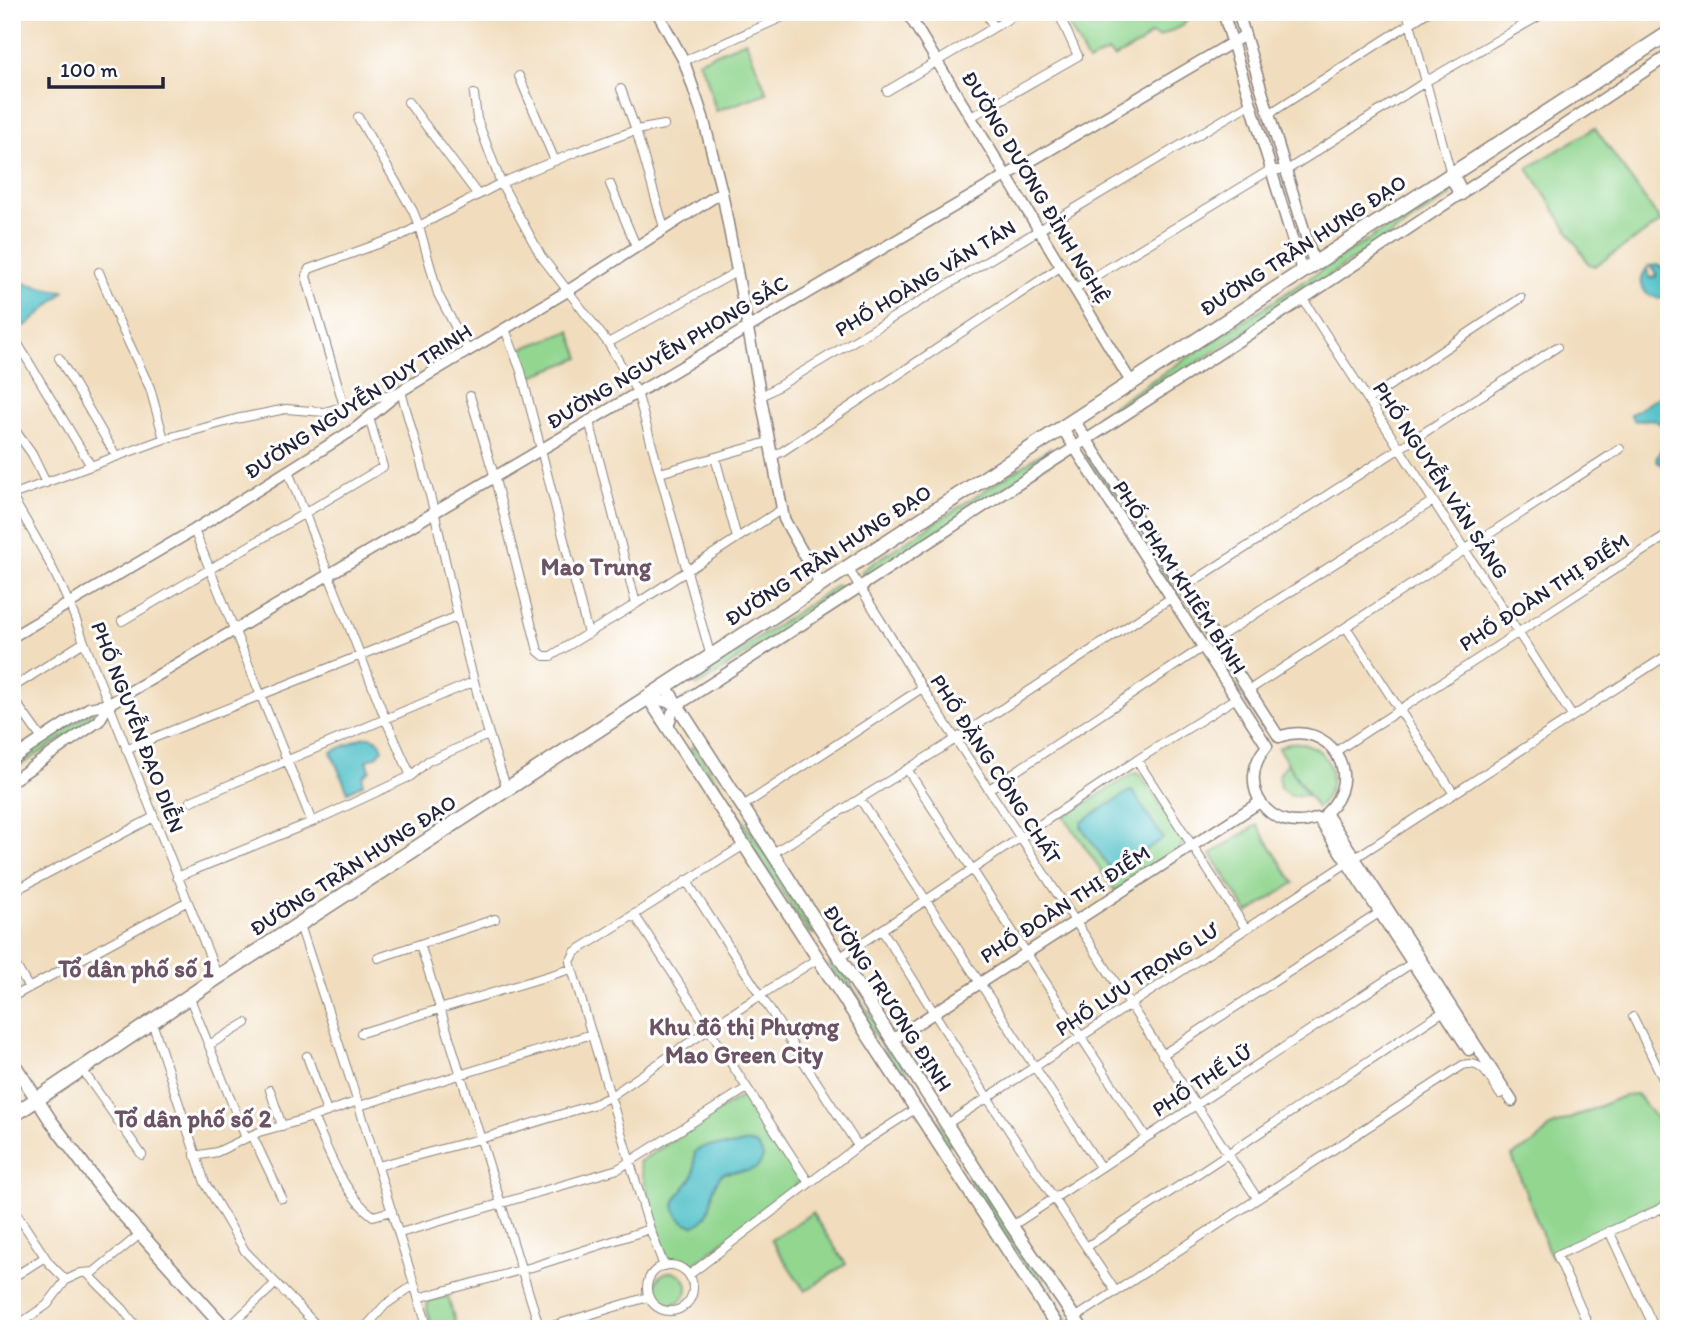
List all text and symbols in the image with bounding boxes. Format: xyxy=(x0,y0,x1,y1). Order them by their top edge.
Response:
scale bar xyxy=(49,46,163,90)
text: 100 m xyxy=(60,57,118,82)
street label: ĐƯỜNG DƯƠNG ĐÌNH NGHỆ xyxy=(957,66,1115,308)
street label: ĐƯỜNG TRẦN HƯNG ĐẠO xyxy=(1195,169,1411,321)
street label: PHỐ HOÀNG VĂN TÁN xyxy=(830,214,1020,342)
street label: ĐƯỜNG NGUYỄN PHONG SẮC xyxy=(542,270,792,434)
street label: ĐƯỜNG NGUYỄN DUY TRINH xyxy=(240,318,476,484)
street label: PHỐ NGUYỄN VĂN SẢNG xyxy=(1368,377,1514,583)
street label: PHỐ PHẠM KHIÊM BÍNH xyxy=(1108,476,1252,678)
street label: ĐƯỜNG TRẦN HƯNG ĐẠO xyxy=(720,479,936,631)
street label: PHỐ ĐOÀN THỊ ĐIỂM xyxy=(1454,528,1634,656)
district label: Mao Trung xyxy=(541,552,652,582)
street label: PHỐ NGUYỄN ĐẠO DIỄN xyxy=(86,618,190,836)
street label: PHỐ ĐẶNG CÔNG CHẤT xyxy=(925,669,1067,869)
street label: ĐƯỜNG TRẦN HƯNG ĐẠO xyxy=(245,789,461,941)
street label: PHỐ ĐOÀN THỊ ĐIỂM xyxy=(975,840,1155,968)
street label: ĐƯỜNG TRƯƠNG ĐỊNH xyxy=(818,900,958,1096)
street label: PHỐ LƯU TRỌNG LƯ xyxy=(1051,916,1224,1041)
district label: Tổ dân phố số 1 xyxy=(57,954,215,984)
district label: Khu đô thị Phượng Mao Green City xyxy=(649,1012,840,1070)
street label: PHỐ THẾ LỮ xyxy=(1147,1038,1257,1122)
district label: Tổ dân phố số 2 xyxy=(113,1104,272,1134)

